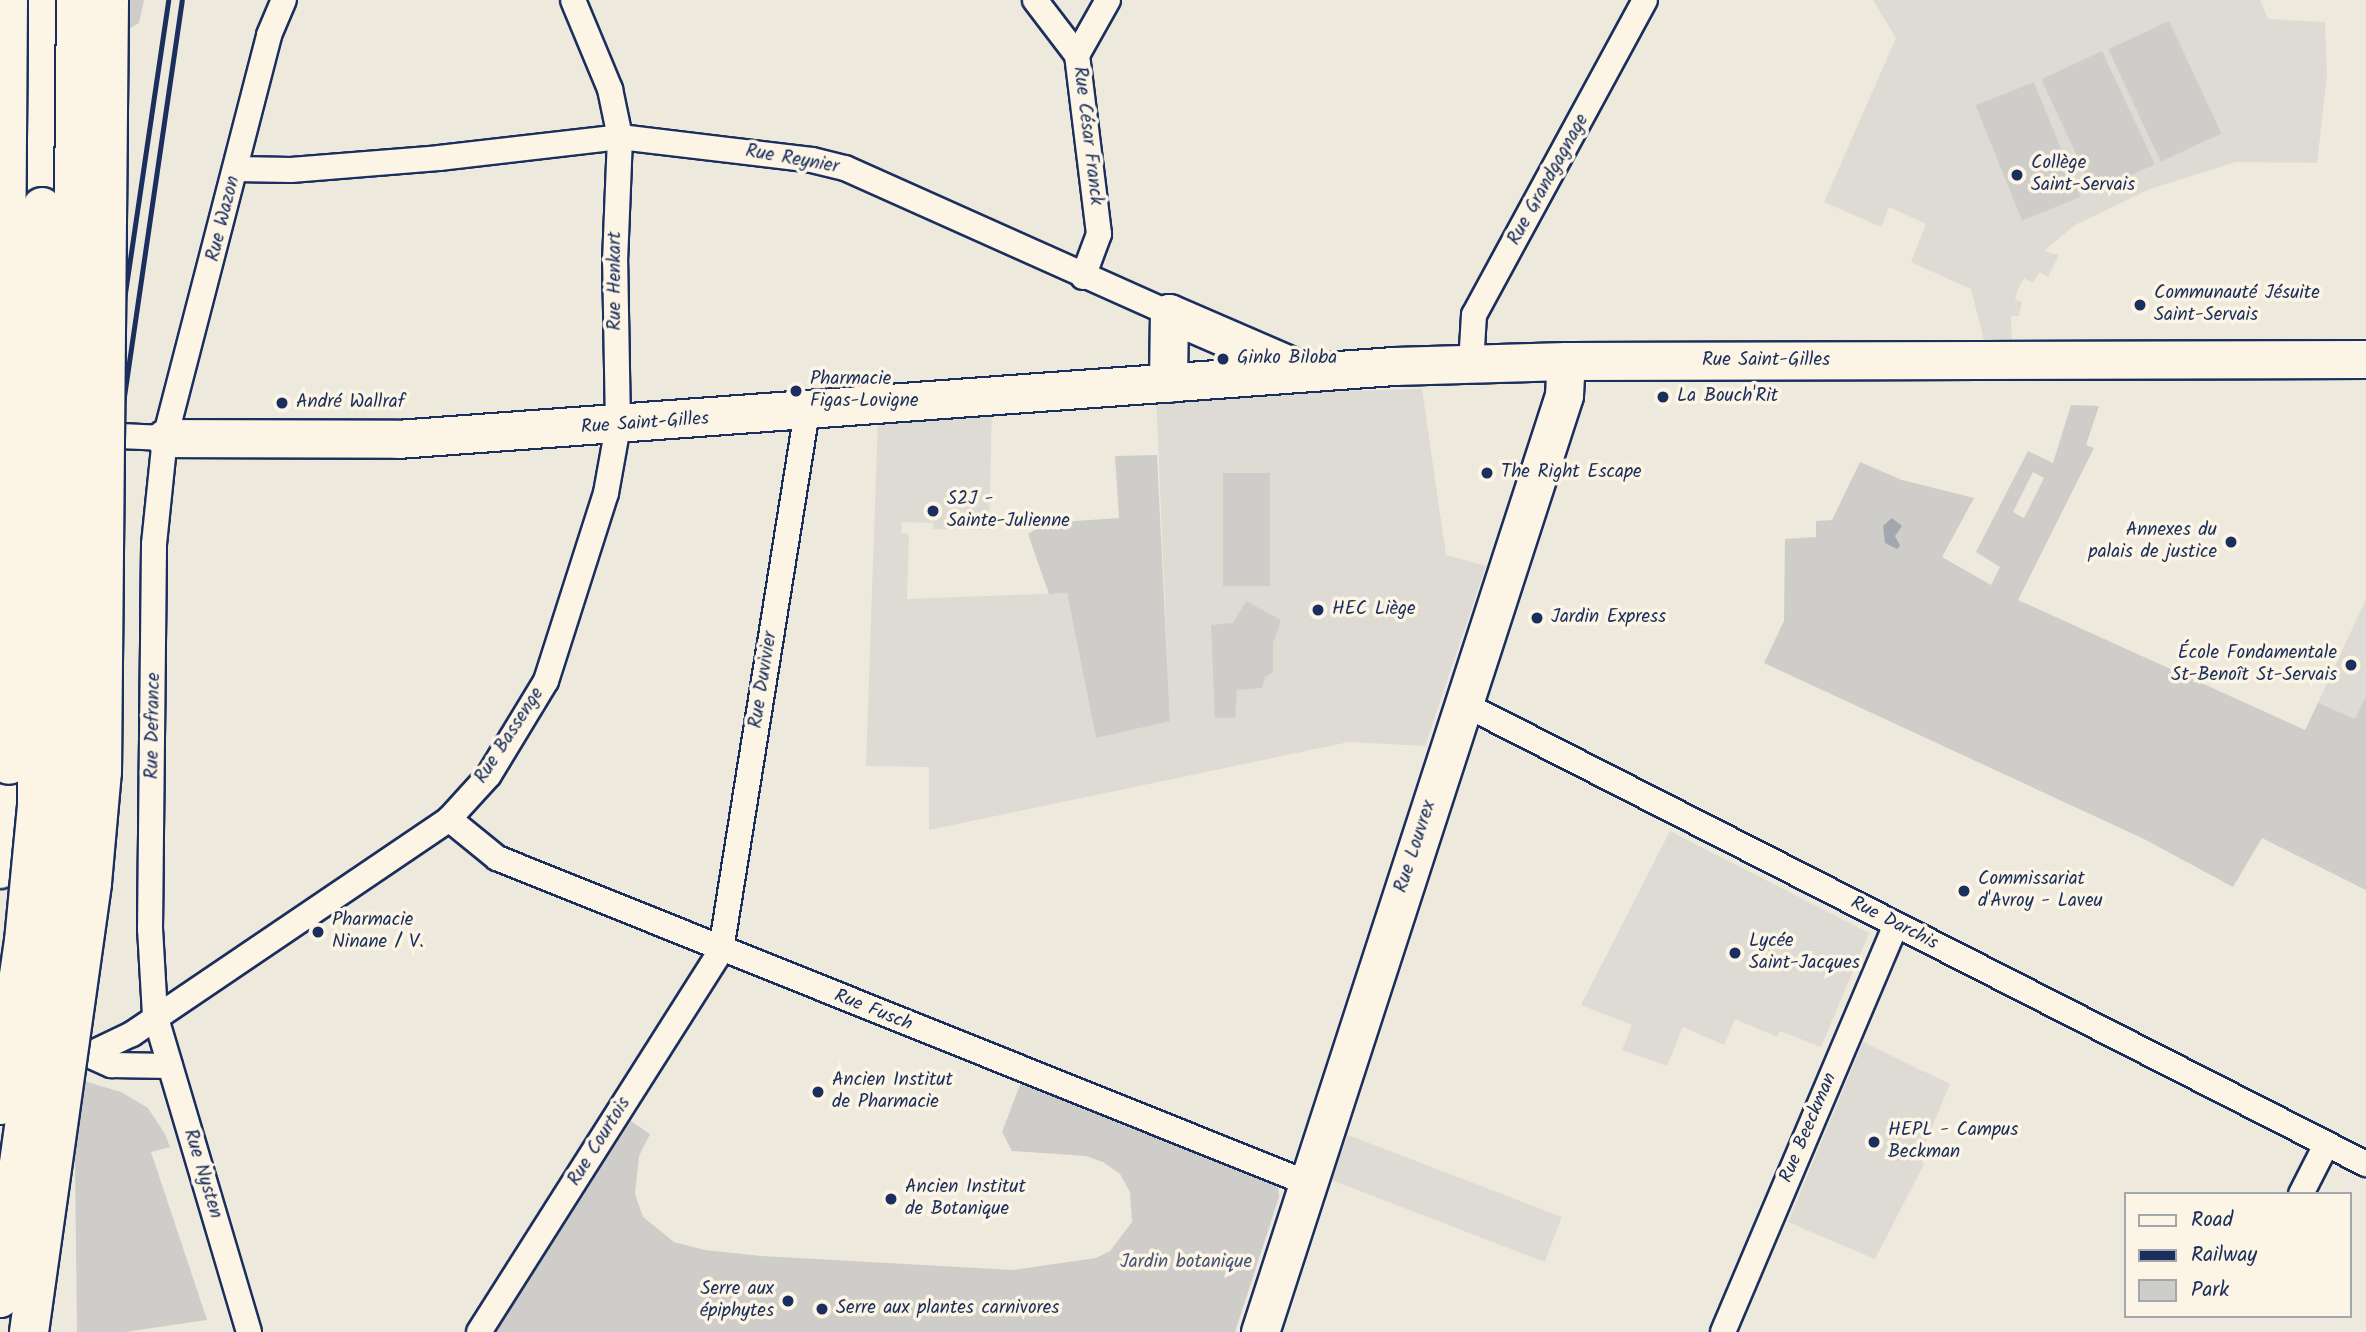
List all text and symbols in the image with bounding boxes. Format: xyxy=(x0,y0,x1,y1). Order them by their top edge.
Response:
street label: Rue César Franck xyxy=(1067,65,1107,207)
street label: Rue Grandgagnage xyxy=(1504,110,1594,250)
street label: Rue Reynier xyxy=(744,141,840,179)
place label: Collège Saint-Servais xyxy=(2031,153,2135,197)
marker: Collège Saint-Servais xyxy=(2009,167,2025,183)
street label: Rue Wazon xyxy=(202,174,246,264)
street label: Rue Henkart xyxy=(605,231,627,331)
place label: Communauté Jésuite Saint-Servais xyxy=(2154,283,2320,327)
marker: Communauté Jésuite Saint-Servais xyxy=(2132,297,2148,313)
place label: Ginko Biloba xyxy=(1237,348,1337,370)
street label: Rue Saint-Gilles xyxy=(1702,350,1830,372)
marker: Ginko Biloba xyxy=(1215,351,1231,367)
place label: Pharmacie Figas-Lovigne xyxy=(810,369,918,413)
marker: Pharmacie Figas-Lovigne xyxy=(788,383,804,399)
place label: La Bouch'Rit xyxy=(1677,386,1778,408)
marker: La Bouch'Rit xyxy=(1655,389,1671,405)
place label: André Wallraf xyxy=(296,392,405,414)
marker: André Wallraf xyxy=(274,395,290,411)
street label: Rue Saint-Gilles xyxy=(580,408,710,440)
place label: The Right Escape xyxy=(1501,462,1642,484)
marker: The Right Escape xyxy=(1479,465,1495,481)
place label: S2J - Sainte-Julienne xyxy=(947,489,1070,533)
marker: S2J - Sainte-Julienne xyxy=(925,503,941,519)
place label: Annexes du palais de justice xyxy=(2089,520,2217,564)
marker: Annexes du palais de justice xyxy=(2223,534,2239,550)
place label: HEC Liège xyxy=(1332,599,1416,621)
marker: HEC Liège xyxy=(1310,602,1326,618)
place label: Jardin Express xyxy=(1551,607,1666,629)
marker: Jardin Express xyxy=(1529,610,1545,626)
street label: Rue Duvivier xyxy=(745,630,783,730)
place label: École Fondamentale St-Benoît St-Servais xyxy=(2171,643,2337,687)
marker: École Fondamentale St-Benoît St-Servais xyxy=(2343,657,2359,673)
street label: Rue Defrance xyxy=(142,672,166,780)
street label: Rue Bassenge xyxy=(471,684,549,788)
street label: Rue Louvrex xyxy=(1390,798,1442,896)
place label: Commissariat d'Avroy - Laveu xyxy=(1978,869,2103,913)
marker: Commissariat d'Avroy - Laveu xyxy=(1956,883,1972,899)
street label: Rue Darchis xyxy=(1846,892,1942,956)
place label: Pharmacie Ninane / V. xyxy=(332,910,424,954)
marker: Pharmacie Ninane / V. xyxy=(310,924,326,940)
place label: Lycée Saint-Jacques xyxy=(1749,931,1860,975)
marker: Lycée Saint-Jacques xyxy=(1727,945,1743,961)
street label: Rue Fusch xyxy=(831,985,915,1037)
place label: Ancien Institut de Pharmacie xyxy=(832,1070,953,1114)
street label: Rue Beeckman xyxy=(1776,1070,1842,1186)
marker: Ancien Institut de Pharmacie xyxy=(810,1084,826,1100)
street label: Rue Courtois xyxy=(564,1093,636,1191)
place label: HEPL - Campus Beckman xyxy=(1888,1120,2018,1164)
street label: Rue Nysten xyxy=(178,1127,226,1221)
marker: HEPL - Campus Beckman xyxy=(1866,1134,1882,1150)
place label: Ancien Institut de Botanique xyxy=(905,1177,1026,1221)
marker: Ancien Institut de Botanique xyxy=(883,1191,899,1207)
legend xyxy=(2124,1192,2352,1318)
text: Road xyxy=(2191,1204,2233,1237)
text: Railway xyxy=(2191,1239,2257,1272)
park label: Jardin botanique xyxy=(1120,1252,1252,1274)
text: Park xyxy=(2191,1274,2229,1307)
place label: Serre aux épiphytes xyxy=(700,1279,774,1323)
marker: Serre aux épiphytes xyxy=(780,1293,796,1309)
place label: Serre aux plantes carnivores xyxy=(836,1298,1059,1320)
marker: Serre aux plantes carnivores xyxy=(814,1301,830,1317)

